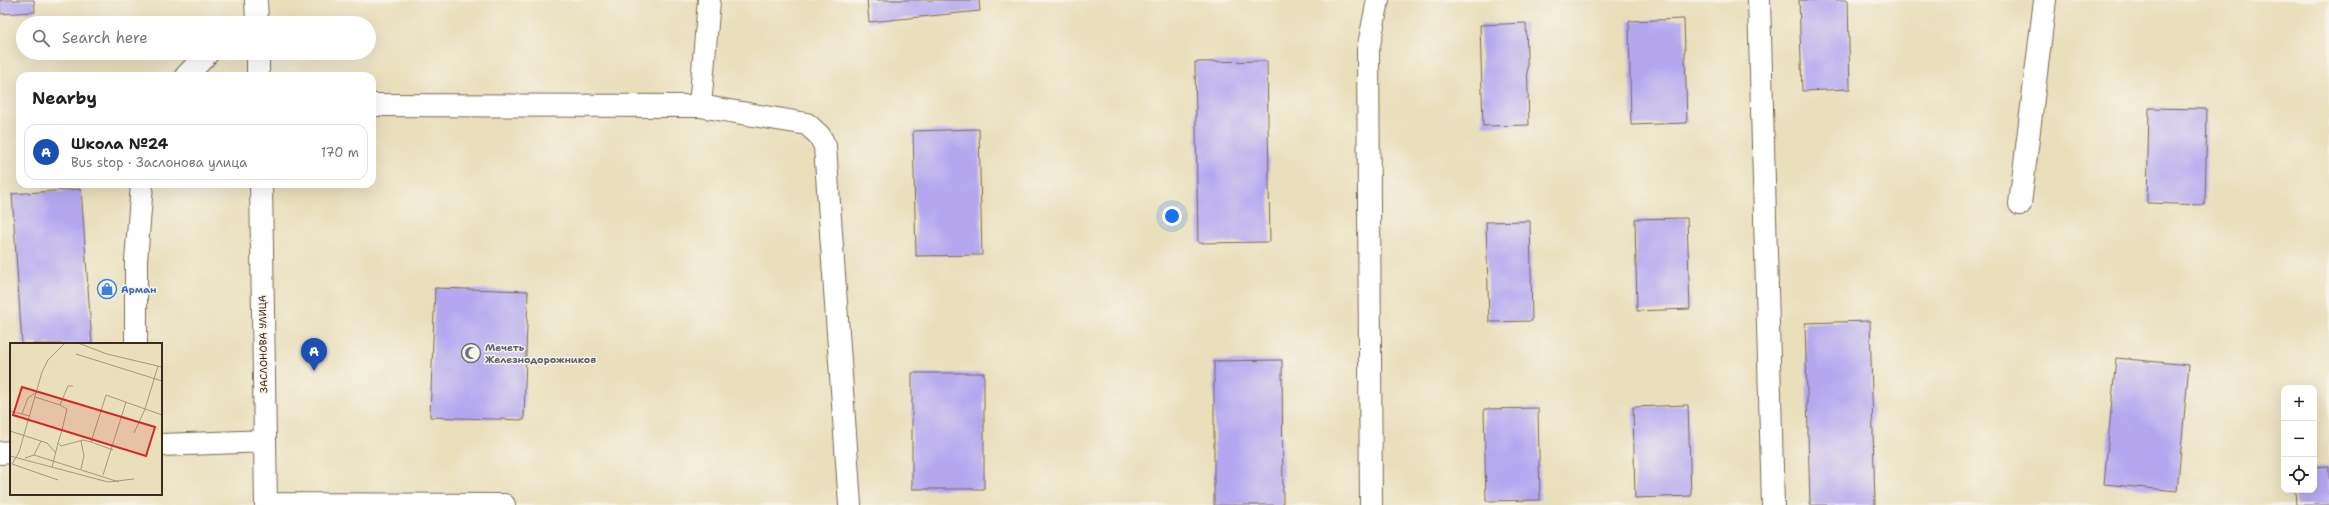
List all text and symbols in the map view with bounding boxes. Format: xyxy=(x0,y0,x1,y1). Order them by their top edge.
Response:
search box xyxy=(16,16,376,60)
icon: search xyxy=(30,27,52,49)
text: Search here xyxy=(62,28,148,48)
text: Nearby xyxy=(32,87,97,109)
text: Школа №24 xyxy=(71,134,168,154)
text: A xyxy=(41,144,51,161)
text: 170 m xyxy=(321,144,359,161)
text: Bus stop · Заслонова улица xyxy=(71,154,247,171)
your location xyxy=(1162,206,1182,226)
shop icon: Арман xyxy=(96,278,118,300)
place label: Арман xyxy=(121,283,156,296)
street label: ЗАСЛОНОВА УЛИЦА xyxy=(256,295,270,393)
pin: A xyxy=(301,338,327,371)
place label: Мечеть Железнодорожников xyxy=(485,341,596,366)
mosque icon: Мечеть Железнодорожников xyxy=(460,342,482,364)
inset map xyxy=(10,343,162,495)
map controls xyxy=(2281,385,2317,493)
button: + xyxy=(2281,385,2317,421)
button: − xyxy=(2281,421,2317,457)
button: locate xyxy=(2281,457,2317,493)

